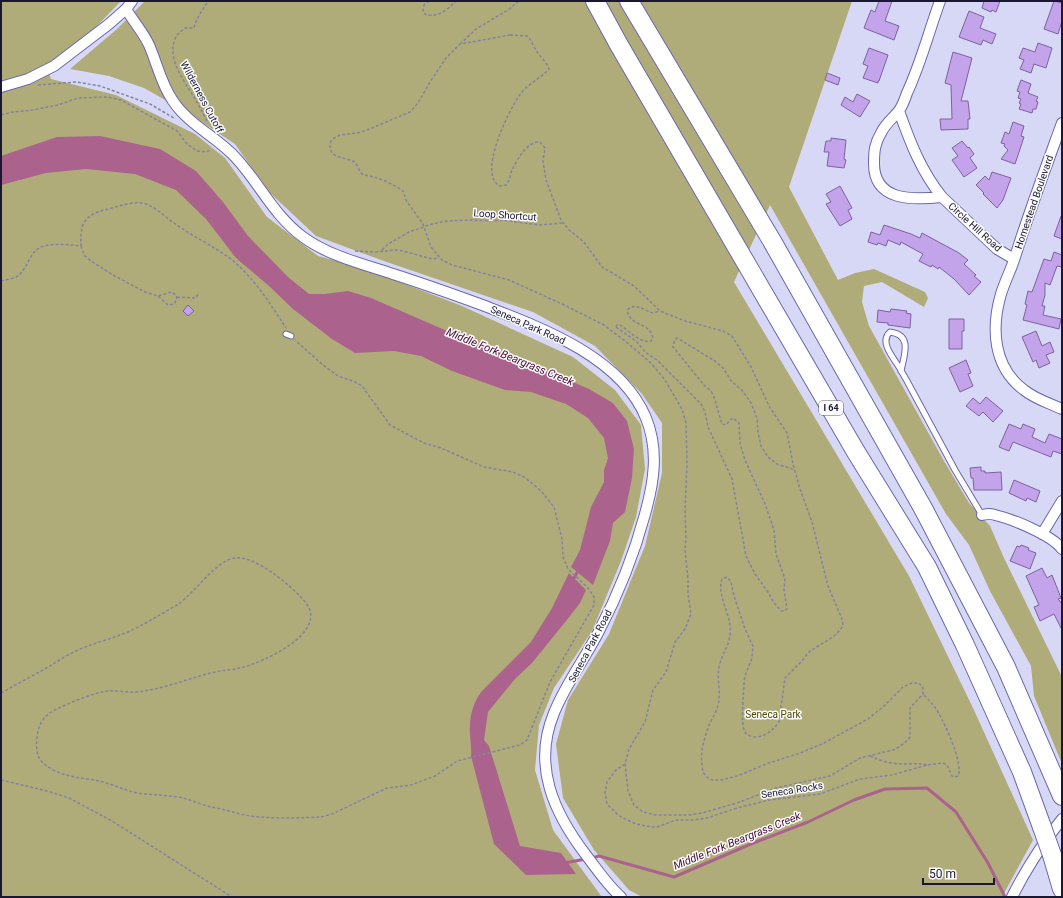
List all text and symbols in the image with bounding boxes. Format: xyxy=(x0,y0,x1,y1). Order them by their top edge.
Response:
street label: Wilderness Cutoff xyxy=(178,59,226,135)
street label: Homestead Boulevard xyxy=(1013,154,1055,250)
street label: Circle Hill Road xyxy=(946,200,1004,254)
street label: Loop Shortcut xyxy=(473,207,537,223)
street label: Seneca Park Road xyxy=(489,304,567,346)
water label: Middle Fork Beargrass Creek xyxy=(444,325,576,389)
road number: I 64 xyxy=(819,401,843,415)
street label: Seneca Park Road xyxy=(566,608,614,684)
park label: Seneca Park xyxy=(745,709,802,720)
street label: Seneca Rocks xyxy=(760,780,824,800)
water label: Middle Fork Beargrass Creek xyxy=(671,809,803,873)
scale bar xyxy=(923,860,994,886)
text: 50 m xyxy=(929,867,956,881)

